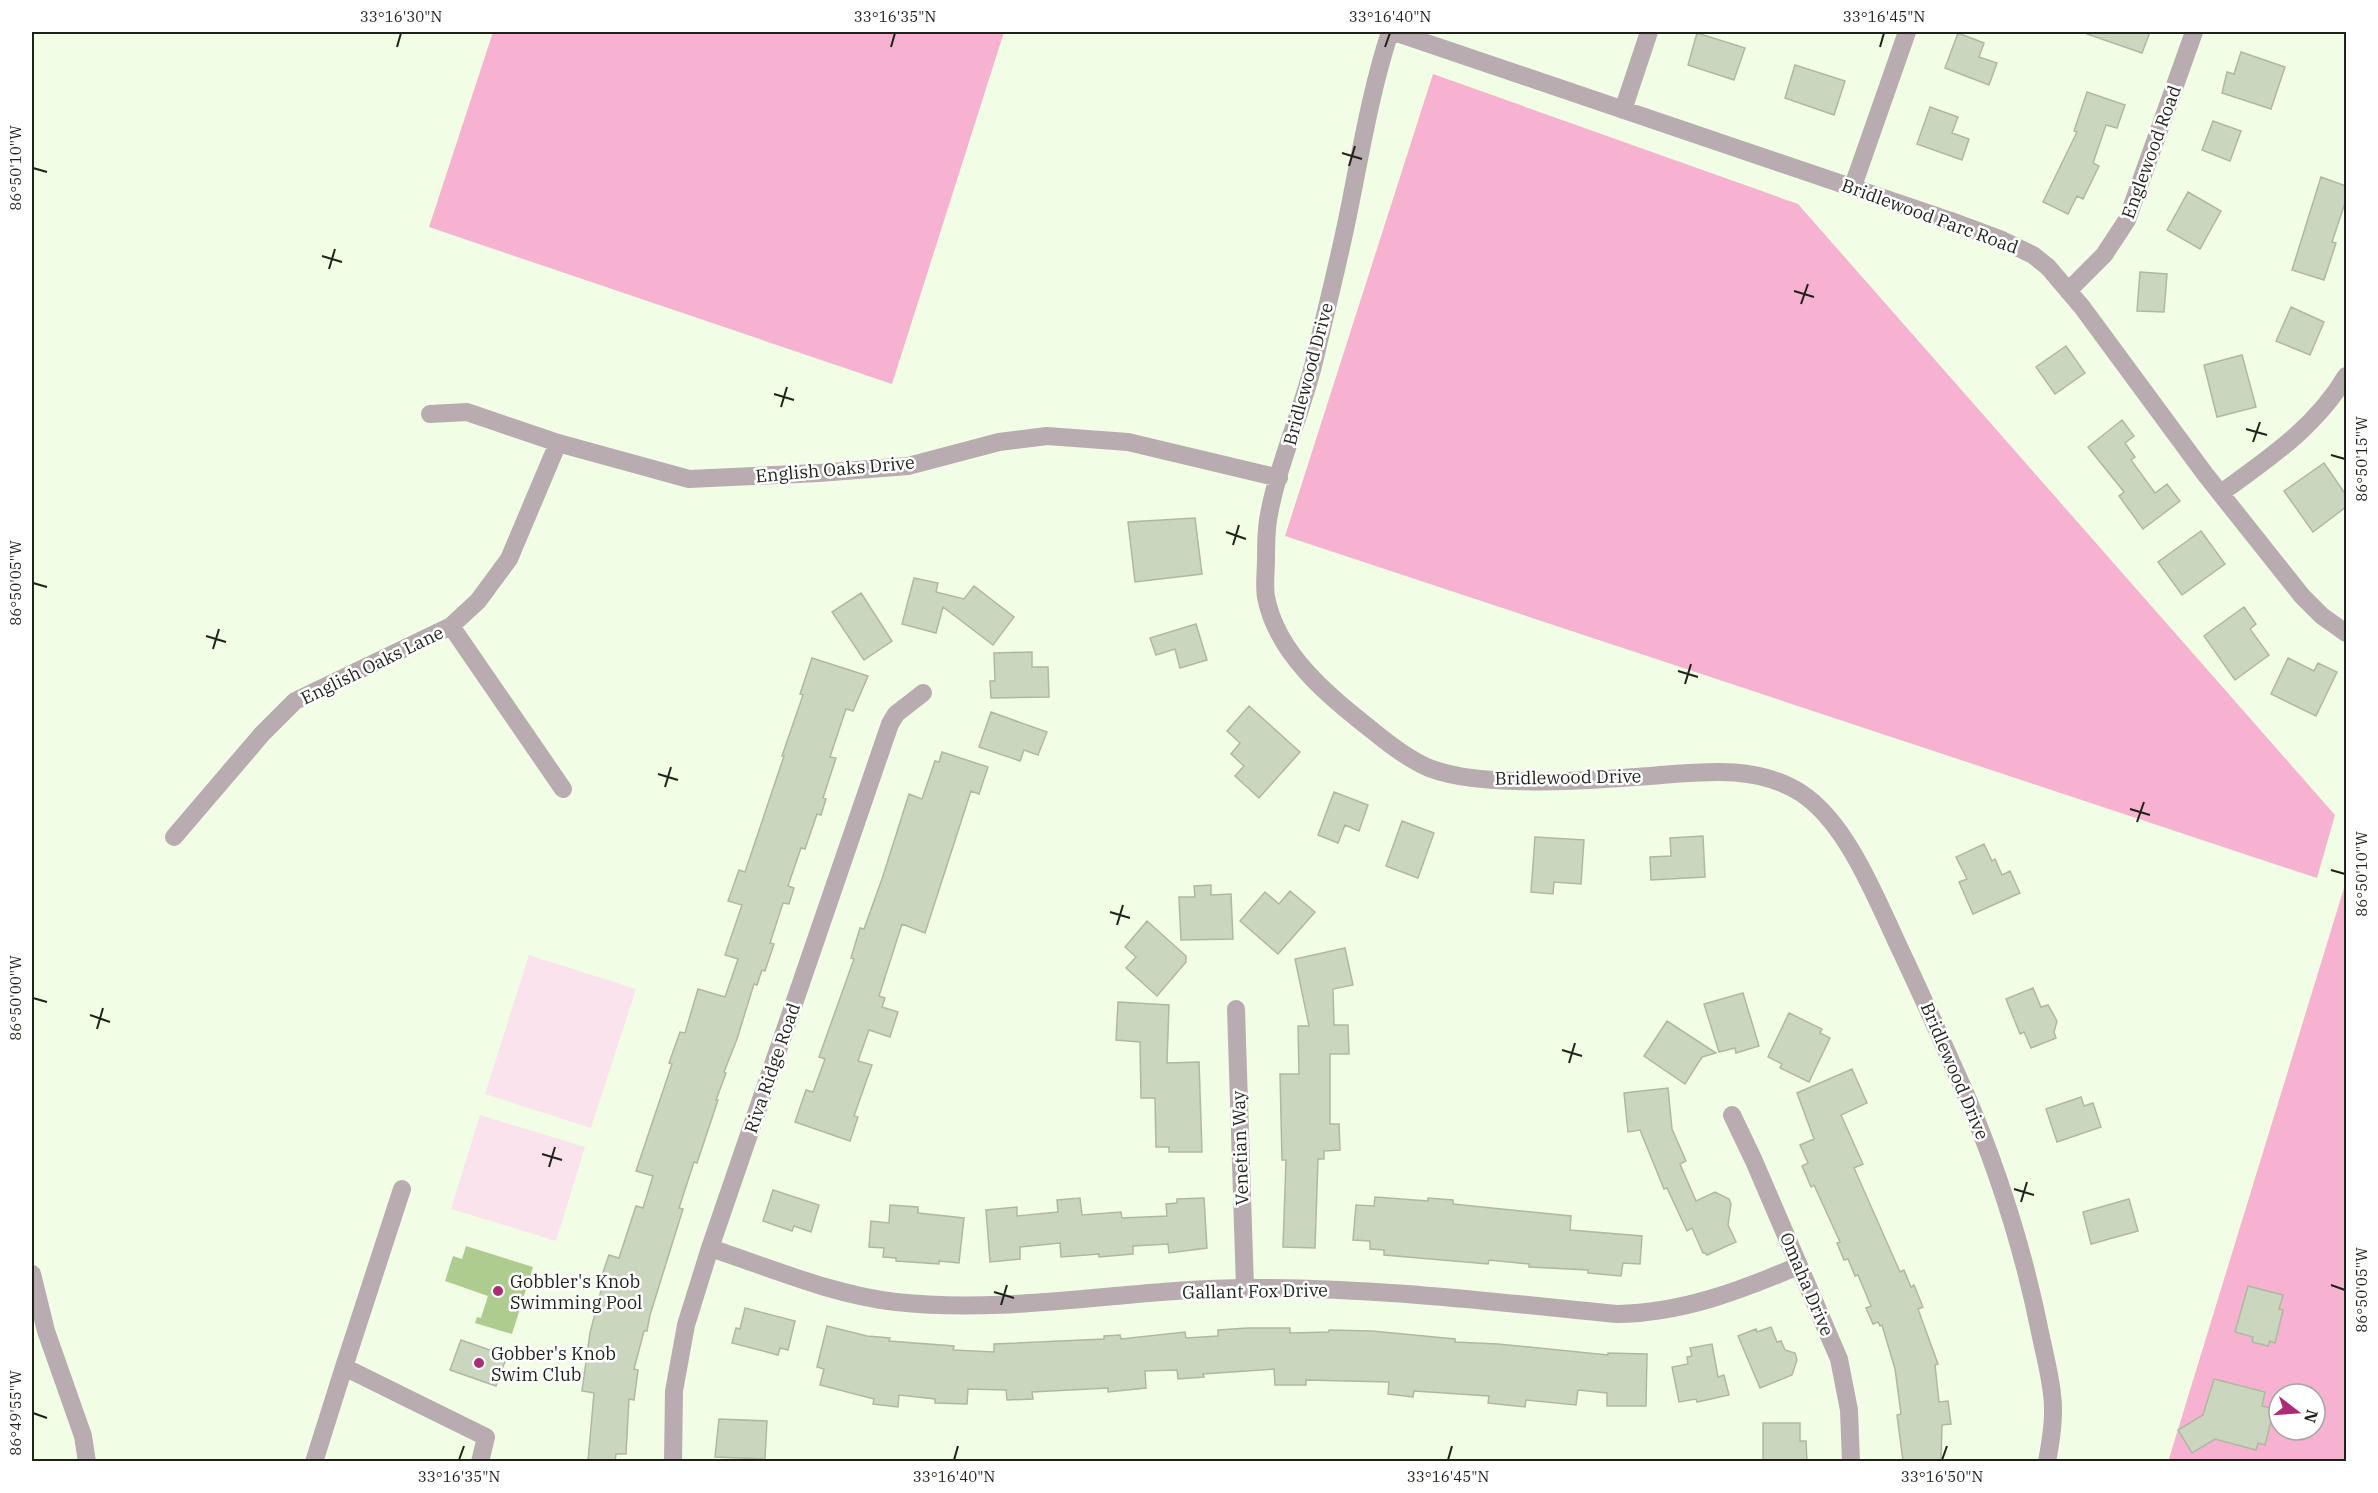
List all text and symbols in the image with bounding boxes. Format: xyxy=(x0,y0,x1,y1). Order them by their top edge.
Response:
text: 33°16'30"N xyxy=(360,7,442,26)
text: 33°16'35"N xyxy=(854,7,936,26)
text: 33°16'40"N xyxy=(1349,7,1431,26)
text: 33°16'45"N xyxy=(1843,7,1925,26)
street label: Englewood Road xyxy=(2116,82,2186,222)
text: 86°50'10"W xyxy=(6,125,25,211)
street label: Bridlewood Parc Road xyxy=(1838,173,2022,259)
street label: Bridlewood Drive xyxy=(1278,300,1338,448)
text: 86°50'15"W xyxy=(2352,416,2371,502)
street label: English Oaks Drive xyxy=(754,451,916,487)
text: 86°50'05"W xyxy=(6,540,25,626)
street label: English Oaks Lane xyxy=(297,620,447,710)
street label: Bridlewood Drive xyxy=(1494,764,1642,790)
text: 86°50'10"W xyxy=(2352,831,2371,917)
text: 86°50'00"W xyxy=(6,955,25,1041)
street label: Bridlewood Drive xyxy=(1916,999,1994,1143)
street label: Riva Ridge Road xyxy=(739,1000,805,1136)
street label: Venetian Way xyxy=(1226,1090,1253,1206)
street label: Omaha Drive xyxy=(1775,1229,1839,1339)
text: 86°50'05"W xyxy=(2352,1247,2371,1333)
place label: Gobbler's Knob Swimming Pool xyxy=(510,1270,642,1314)
street label: Gallant Fox Drive xyxy=(1182,1278,1328,1304)
marker: Gobbler's Knob Swimming Pool xyxy=(491,1284,505,1298)
place label: Gobber's Knob Swim Club xyxy=(491,1342,616,1386)
marker: Gobber's Knob Swim Club xyxy=(472,1356,486,1370)
text: 86°49'55"W xyxy=(6,1370,25,1456)
north arrow xyxy=(2267,1382,2327,1442)
text: N xyxy=(2300,1407,2323,1425)
text: 33°16'35"N xyxy=(418,1467,500,1486)
text: 33°16'40"N xyxy=(913,1467,995,1486)
text: 33°16'45"N xyxy=(1407,1467,1489,1486)
text: 33°16'50"N xyxy=(1901,1467,1983,1486)

